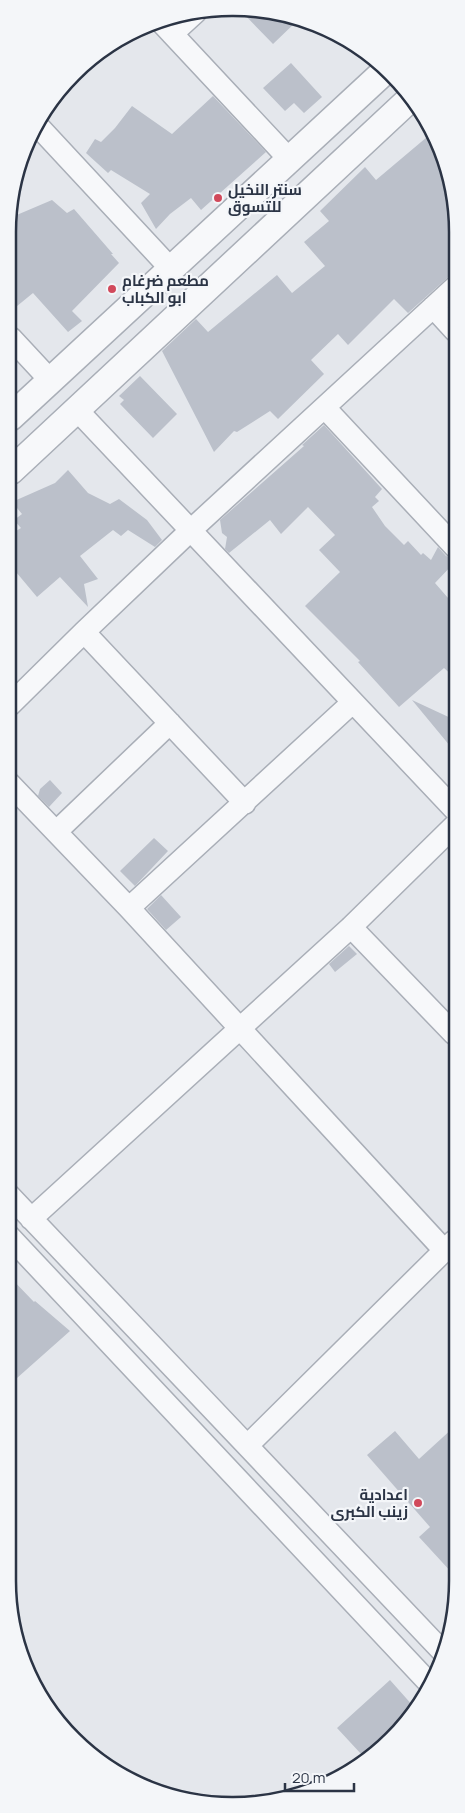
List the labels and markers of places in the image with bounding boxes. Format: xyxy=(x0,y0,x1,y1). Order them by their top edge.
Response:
place label: سنتر النخيل للتسوق xyxy=(228,179,302,217)
marker: سنتر النخيل للتسوق xyxy=(212,192,224,204)
place label: مطعم ضرغام ابو الكباب xyxy=(122,270,209,308)
marker: مطعم ضرغام ابو الكباب xyxy=(106,283,118,295)
place label: اعدادية زينب الكبرى xyxy=(331,1484,408,1522)
marker: اعدادية زينب الكبرى xyxy=(412,1497,424,1509)

